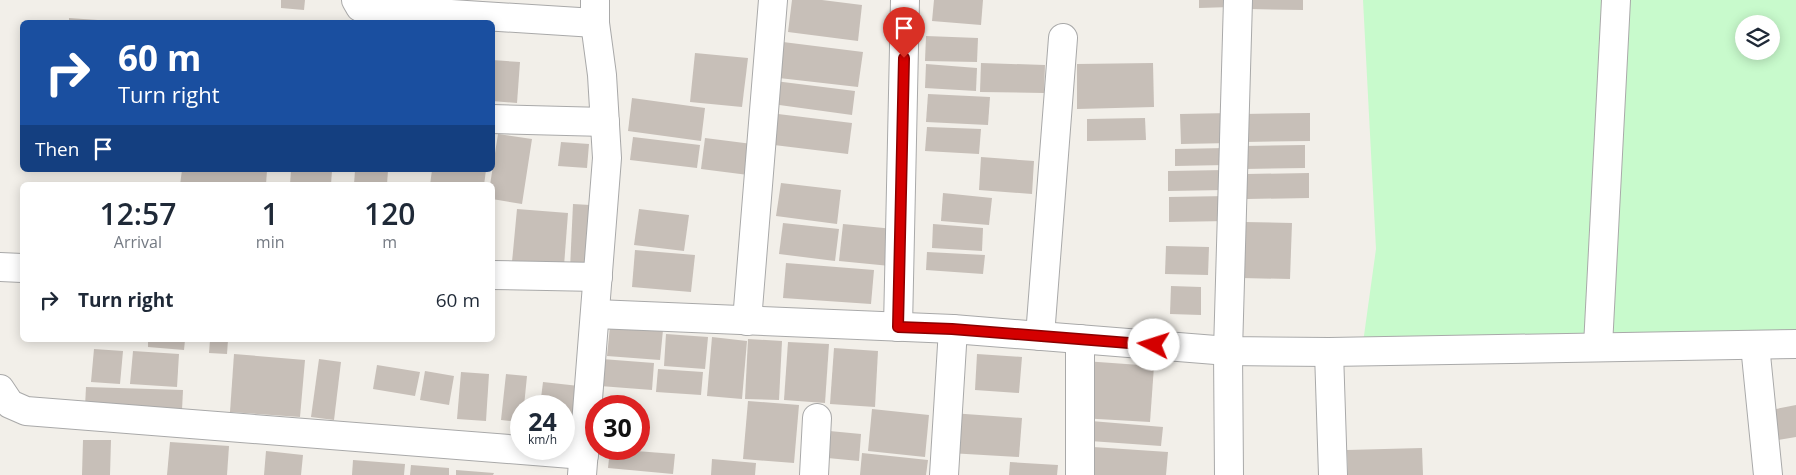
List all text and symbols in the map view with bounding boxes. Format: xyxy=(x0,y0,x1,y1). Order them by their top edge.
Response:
pin xyxy=(883,7,925,58)
icon: arrive xyxy=(890,14,918,42)
map controls xyxy=(1735,15,1780,60)
button: layers xyxy=(1735,15,1780,60)
text: 60 m xyxy=(118,34,201,81)
icon: right xyxy=(35,40,100,105)
text: Turn right xyxy=(118,79,220,109)
icon: arrive xyxy=(89,135,117,163)
text: Then xyxy=(35,136,79,162)
text: 12:57 xyxy=(100,193,176,234)
text: 1 xyxy=(262,193,279,234)
text: 120 xyxy=(364,193,415,234)
text: Arrival xyxy=(114,231,162,253)
text: min xyxy=(256,231,285,253)
text: m xyxy=(382,231,397,253)
icon: right xyxy=(35,286,63,314)
text: Turn right xyxy=(78,287,173,313)
text: 60 m xyxy=(436,287,480,313)
position arrow xyxy=(1127,318,1179,370)
speed limit sign: 30 xyxy=(585,395,650,460)
text: 24 xyxy=(528,404,557,438)
text: km/h xyxy=(528,431,557,448)

